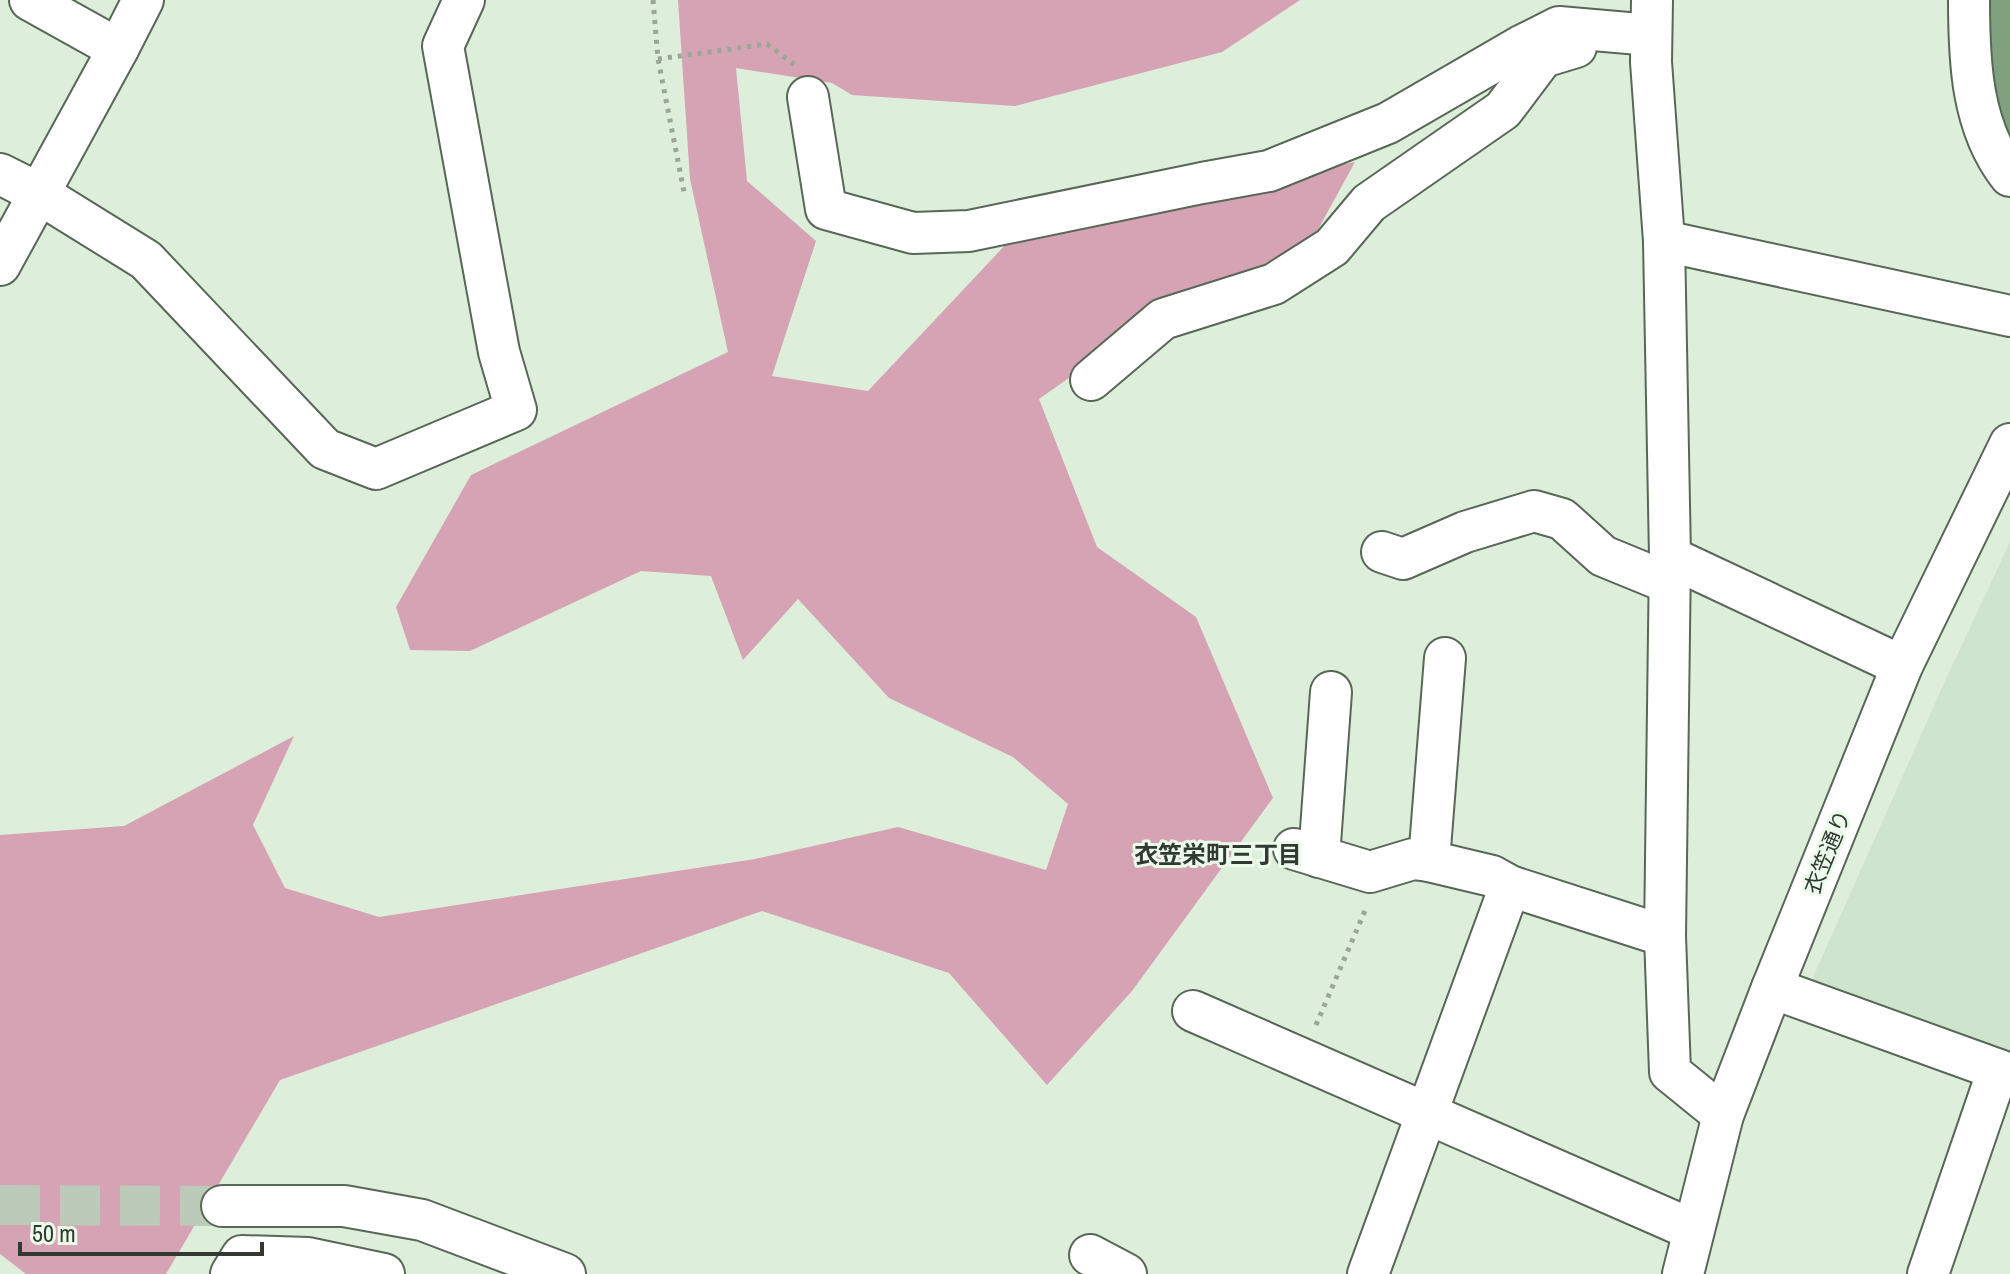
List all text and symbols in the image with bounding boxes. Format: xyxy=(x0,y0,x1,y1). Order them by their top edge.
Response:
street label: 衣笠通り xyxy=(1797,806,1857,898)
district label: 衣笠栄町三丁目 xyxy=(1134,838,1302,870)
scale bar xyxy=(20,1206,262,1256)
text: 50 m xyxy=(32,1217,76,1249)

